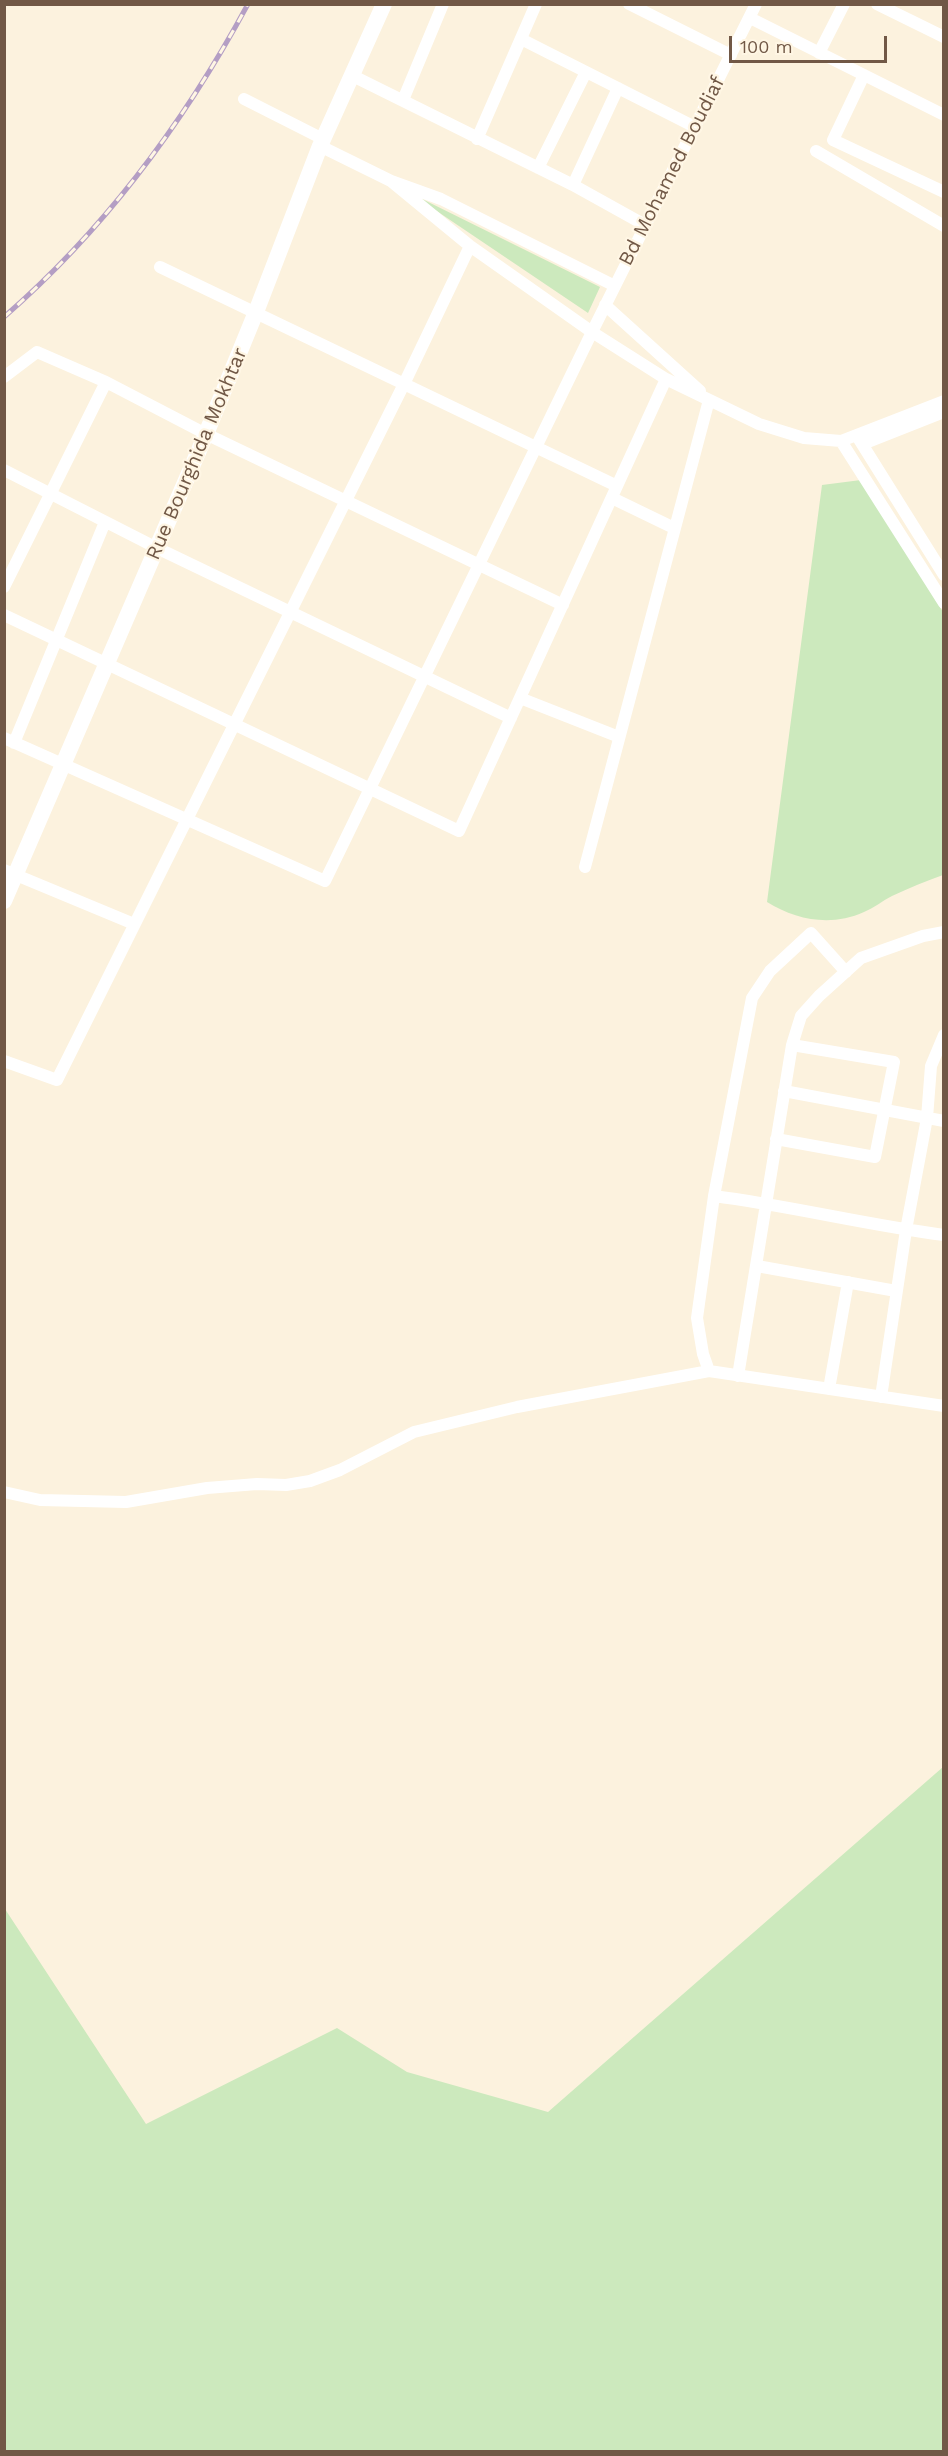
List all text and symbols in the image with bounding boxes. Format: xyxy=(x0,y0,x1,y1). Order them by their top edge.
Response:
scale bar xyxy=(732,24,890,62)
text: 100 m xyxy=(740,36,793,57)
street label: Bd Mohamed Boudiaf xyxy=(614,72,730,270)
street label: Rue Bourghida Mokhtar xyxy=(141,344,253,564)

